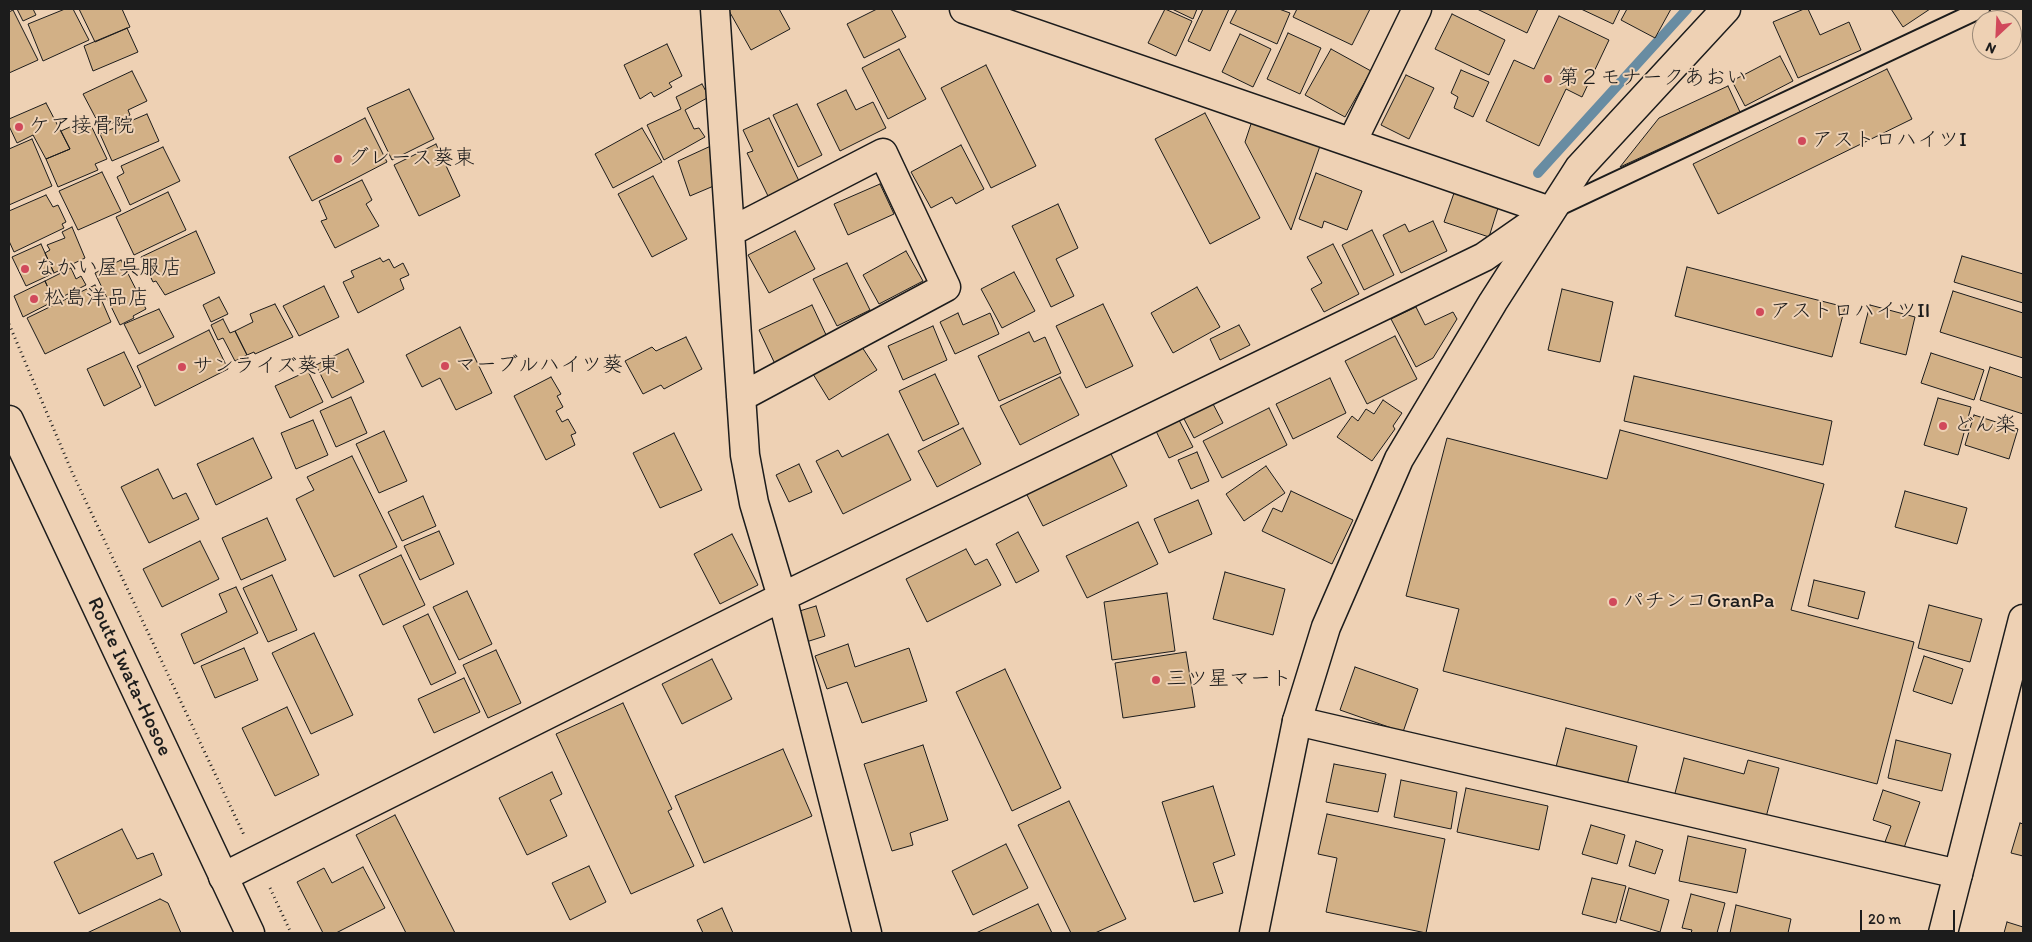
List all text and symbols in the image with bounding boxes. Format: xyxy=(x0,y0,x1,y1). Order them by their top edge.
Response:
north arrow xyxy=(1972,10,2022,60)
text: N xyxy=(1983,38,1999,58)
place label: 第２モナークあおい xyxy=(1558,66,1747,92)
marker: 第２モナークあおい xyxy=(1542,73,1554,85)
place label: ケア接骨院 xyxy=(29,114,134,140)
marker: ケア接骨院 xyxy=(13,121,25,133)
place label: アストロハイツI xyxy=(1812,128,1967,154)
marker: アストロハイツI xyxy=(1796,135,1808,147)
place label: グレース葵東 xyxy=(348,146,475,172)
marker: グレース葵東 xyxy=(332,153,344,165)
place label: なかい屋呉服店 xyxy=(35,256,182,282)
marker: なかい屋呉服店 xyxy=(19,263,31,275)
place label: 松島洋品店 xyxy=(44,286,149,312)
marker: 松島洋品店 xyxy=(28,293,40,305)
place label: アストロハイツII xyxy=(1770,299,1930,325)
marker: アストロハイツII xyxy=(1754,306,1766,318)
place label: マーブルハイツ葵 xyxy=(455,353,623,379)
place label: サンライズ葵東 xyxy=(192,354,339,380)
marker: マーブルハイツ葵 xyxy=(439,360,451,372)
marker: サンライズ葵東 xyxy=(176,361,188,373)
place label: どん楽 xyxy=(1953,413,2016,439)
marker: どん楽 xyxy=(1937,420,1949,432)
place label: パチンコGranPa xyxy=(1623,589,1774,615)
street label: Route Iwata-Hosoe xyxy=(81,594,177,760)
marker: パチンコGranPa xyxy=(1607,596,1619,608)
place label: 三ツ星マート xyxy=(1166,667,1292,693)
marker: 三ツ星マート xyxy=(1150,674,1162,686)
scale bar xyxy=(1862,900,1957,932)
text: 20 m xyxy=(1868,910,1901,928)

